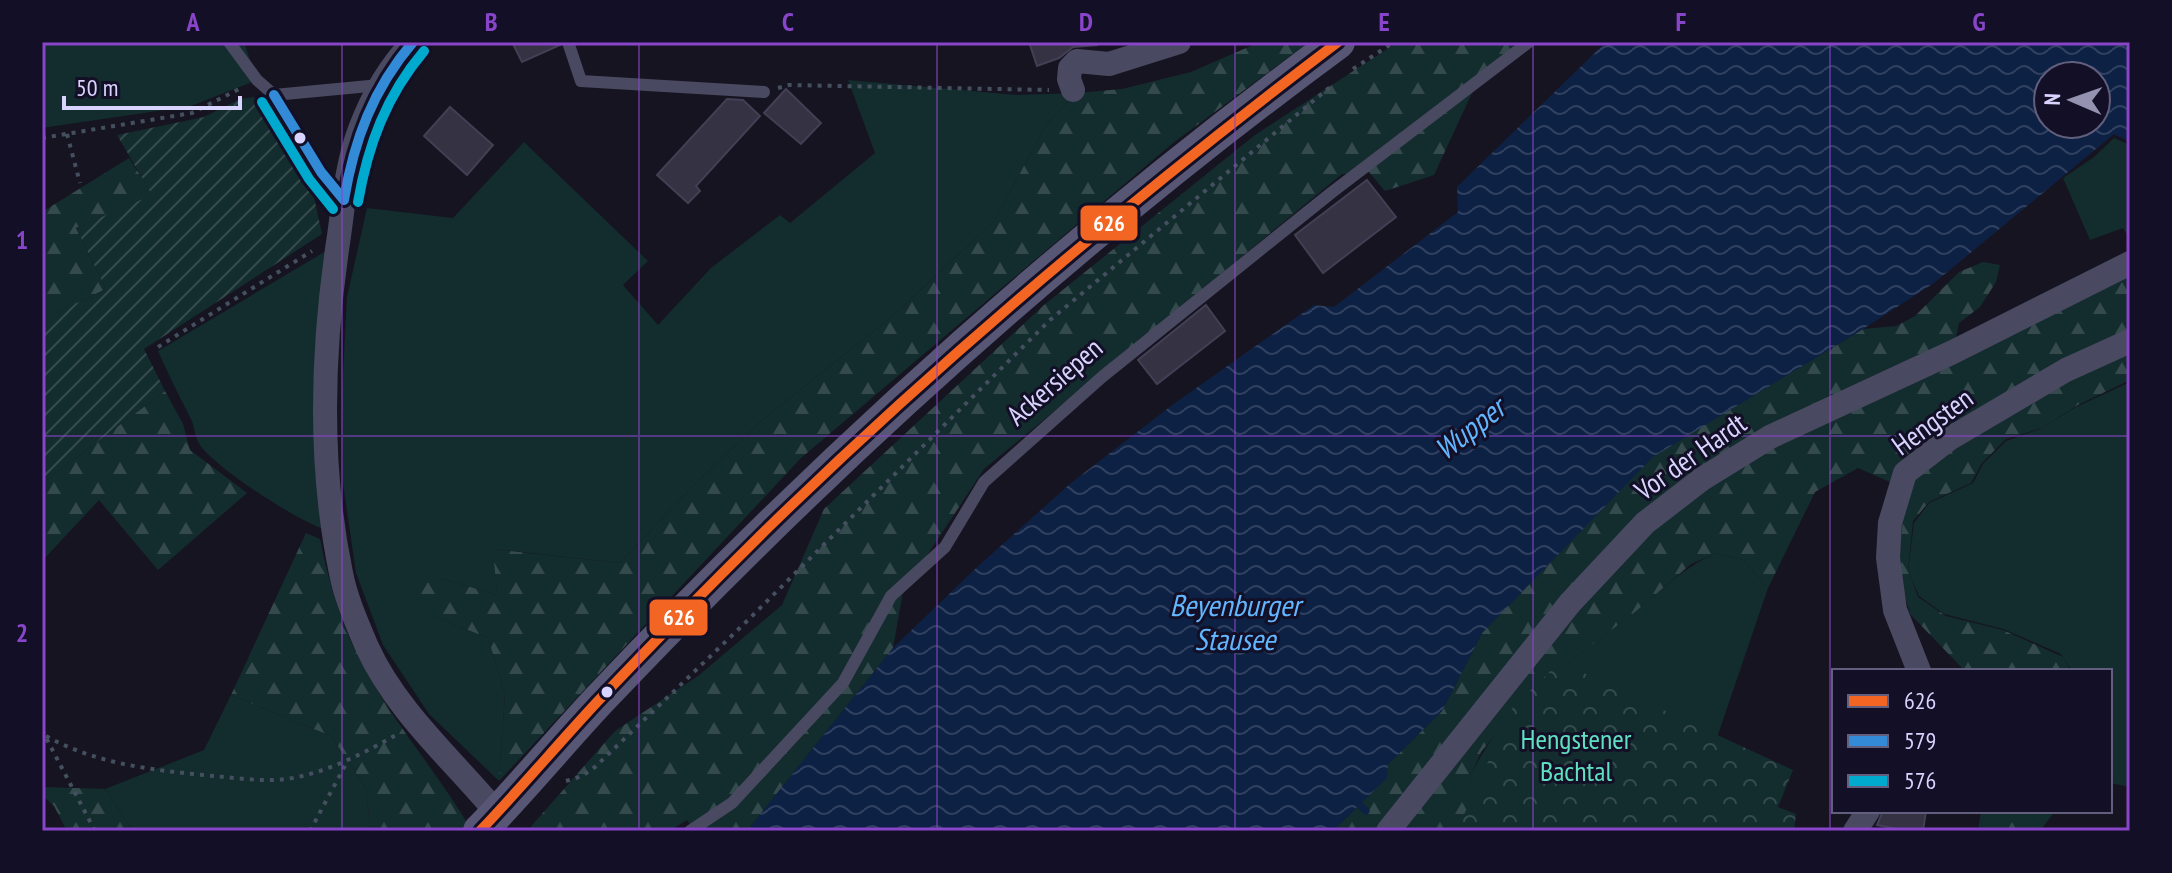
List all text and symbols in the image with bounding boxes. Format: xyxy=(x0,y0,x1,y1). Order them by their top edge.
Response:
text: A xyxy=(185,5,200,38)
text: B xyxy=(485,5,498,38)
text: C xyxy=(782,5,794,38)
text: D xyxy=(1079,5,1093,38)
text: E xyxy=(1378,5,1390,38)
text: F xyxy=(1676,5,1687,38)
text: G xyxy=(1972,5,1986,38)
scale bar xyxy=(64,60,240,110)
north arrow xyxy=(2032,60,2112,140)
text: 50 m xyxy=(76,72,118,103)
text: N xyxy=(2038,93,2066,106)
unlabelled marker xyxy=(292,130,308,146)
line badge: 626 xyxy=(1079,204,1139,242)
text: 626 xyxy=(1093,209,1125,237)
text: 1 xyxy=(16,223,28,256)
street label: Ackersiepen xyxy=(998,329,1110,433)
street label: Hengsten xyxy=(1884,379,1980,463)
water label: Wupper xyxy=(1426,386,1515,468)
street label: Vor der Hardt xyxy=(1626,404,1753,509)
water label: Beyenburger Stausee xyxy=(1170,585,1304,658)
line badge: 626 xyxy=(648,598,709,637)
text: 626 xyxy=(663,603,695,631)
text: 2 xyxy=(16,616,28,649)
legend xyxy=(1832,669,2112,813)
unlabelled marker xyxy=(599,684,615,700)
text: 626 xyxy=(1904,685,1936,716)
park label: Hengstener Bachtal xyxy=(1521,720,1632,789)
text: 579 xyxy=(1904,725,1936,756)
text: 576 xyxy=(1904,765,1936,796)

